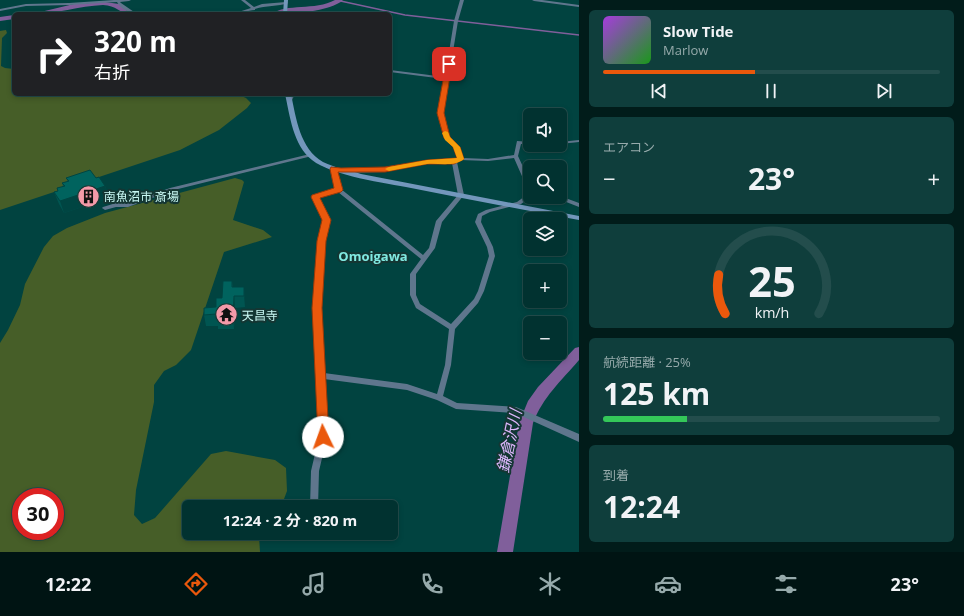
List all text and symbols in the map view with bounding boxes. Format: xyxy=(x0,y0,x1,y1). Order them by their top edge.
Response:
text: Slow Tide xyxy=(663,21,733,41)
text: 320 m xyxy=(94,22,177,60)
icon: right xyxy=(28,28,80,80)
text: Marlow xyxy=(663,41,708,59)
pin xyxy=(432,47,466,81)
icon: arrive xyxy=(438,53,460,75)
text: 右折 xyxy=(94,60,130,84)
icon: previous xyxy=(648,80,670,102)
icon: pause xyxy=(760,80,782,102)
icon: next xyxy=(873,80,895,102)
map controls xyxy=(523,108,567,360)
button: sound xyxy=(523,108,567,152)
text: エアコン xyxy=(603,138,655,156)
text: 23° xyxy=(748,158,795,199)
button: search xyxy=(523,160,567,204)
text: − xyxy=(603,163,616,193)
text: + xyxy=(927,163,940,193)
building icon: 南魚沼市 斎場 xyxy=(75,183,101,209)
place label: 南魚沼市 斎場 xyxy=(104,188,179,205)
button: layers xyxy=(523,212,567,256)
district label: Omoigawa xyxy=(338,247,408,265)
text: 25 xyxy=(748,253,795,309)
button: + xyxy=(523,264,567,308)
temple icon: 天昌寺 xyxy=(213,302,239,328)
text: km/h xyxy=(754,303,789,322)
place label: 天昌寺 xyxy=(242,307,278,324)
button: − xyxy=(523,316,567,360)
text: 航続距離 · 25% xyxy=(603,353,691,371)
text: 125 km xyxy=(603,373,710,414)
water label: 鎌倉沢川 xyxy=(492,405,527,475)
position arrow xyxy=(302,416,344,458)
text: 到着 xyxy=(603,466,629,484)
text: 12:24 xyxy=(603,486,680,527)
speed limit sign: 30 xyxy=(12,488,64,540)
text: 12:24 · 2 分 · 820 m xyxy=(223,510,357,530)
icon: directions xyxy=(182,570,210,598)
icon: music xyxy=(300,570,328,598)
icon: phone xyxy=(418,570,446,598)
icon: climate xyxy=(536,570,564,598)
icon: car xyxy=(654,570,682,598)
icon: filters xyxy=(772,570,800,598)
text: 12:22 xyxy=(45,572,91,596)
text: 23° xyxy=(891,572,919,596)

